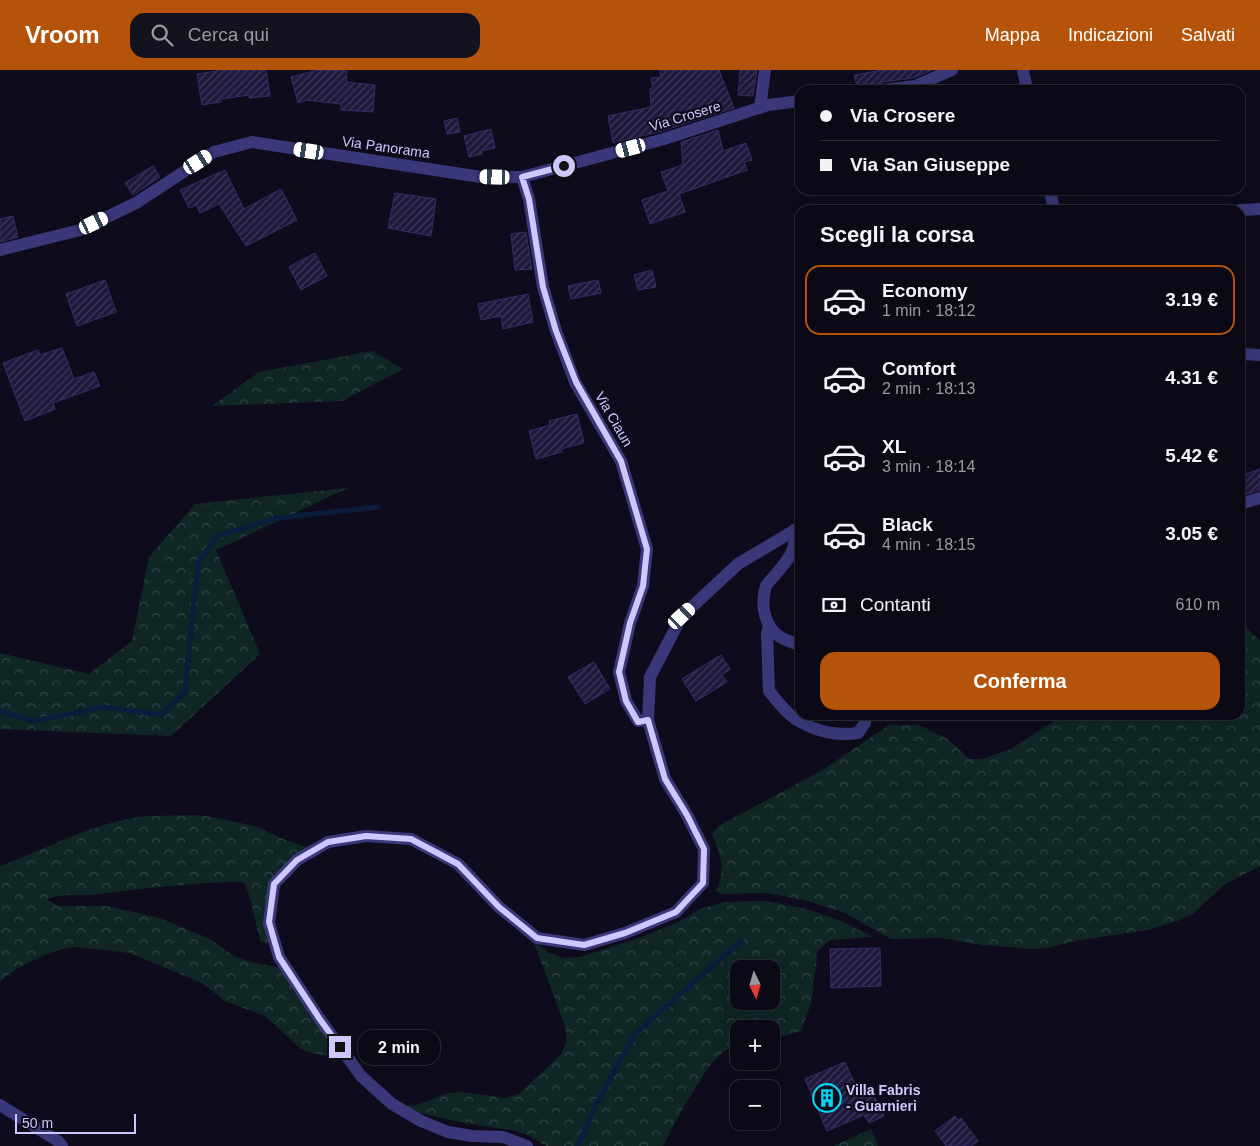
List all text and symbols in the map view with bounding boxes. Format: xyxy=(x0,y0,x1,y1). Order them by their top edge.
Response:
search box xyxy=(130,13,480,58)
text: Vroom xyxy=(25,21,100,48)
icon: search xyxy=(148,21,176,49)
text: Cerca qui xyxy=(188,24,269,45)
text: Mappa xyxy=(985,25,1040,45)
text: Indicazioni xyxy=(1068,25,1153,45)
text: Salvati xyxy=(1181,25,1235,45)
street label: Via Crosere xyxy=(647,98,723,134)
text: Via Crosere xyxy=(850,105,955,126)
street label: Via Panorama xyxy=(341,133,431,161)
car xyxy=(614,137,647,159)
car xyxy=(293,141,324,161)
car xyxy=(181,148,214,176)
text: Via San Giuseppe xyxy=(850,154,1010,175)
route start xyxy=(553,155,575,177)
car xyxy=(479,169,510,185)
car xyxy=(77,210,110,236)
text: Scegli la corsa xyxy=(820,222,974,247)
icon: car xyxy=(822,278,867,323)
text: Economy xyxy=(882,280,968,301)
text: 3.19 € xyxy=(1165,289,1218,310)
text: 1 min · 18:12 xyxy=(882,302,975,319)
icon: car xyxy=(822,356,867,401)
text: Comfort xyxy=(882,358,956,379)
text: 4.31 € xyxy=(1165,367,1218,388)
text: 2 min · 18:13 xyxy=(882,380,975,397)
street label: Via Ciaun xyxy=(592,389,636,449)
icon: car xyxy=(822,434,867,479)
text: XL xyxy=(882,436,906,457)
text: 5.42 € xyxy=(1165,445,1218,466)
text: 3 min · 18:14 xyxy=(882,458,975,475)
icon: car xyxy=(822,512,867,557)
text: Black xyxy=(882,514,933,535)
text: 3.05 € xyxy=(1165,523,1218,544)
text: 4 min · 18:15 xyxy=(882,536,975,553)
icon: cash xyxy=(820,591,848,619)
text: Contanti xyxy=(860,594,931,615)
text: 610 m xyxy=(1176,596,1220,613)
car xyxy=(665,600,698,632)
button: Conferma xyxy=(820,652,1220,710)
north arrow xyxy=(730,960,780,1010)
map controls xyxy=(730,960,780,1130)
button: + xyxy=(730,1020,780,1070)
callout: 2 min xyxy=(358,1030,440,1064)
route end xyxy=(329,1036,351,1058)
text: 2 min xyxy=(378,1039,420,1056)
button: − xyxy=(730,1080,780,1130)
place label: Villa Fabris - Guarnieri xyxy=(846,1082,921,1114)
building icon: Villa Fabris - Guarnieri xyxy=(812,1083,842,1113)
scale bar xyxy=(15,1111,136,1134)
text: 50 m xyxy=(22,1115,53,1131)

